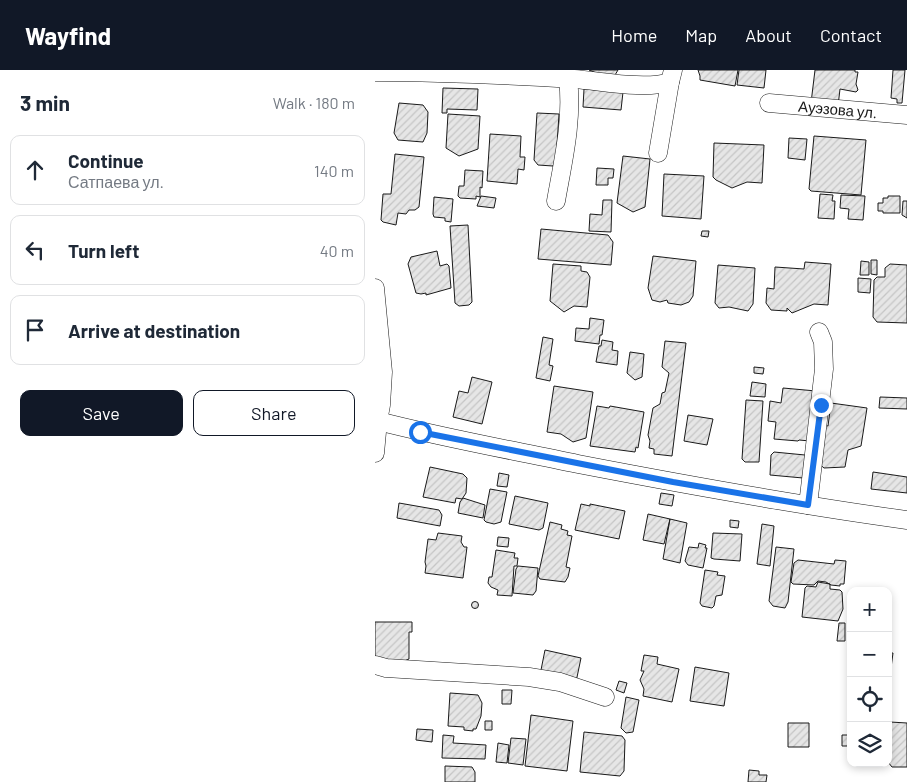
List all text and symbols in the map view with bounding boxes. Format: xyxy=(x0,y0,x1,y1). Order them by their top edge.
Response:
text: Wayfind xyxy=(25,21,111,50)
text: Home xyxy=(611,24,657,46)
text: Map xyxy=(685,24,717,46)
text: About xyxy=(745,24,792,46)
text: Contact xyxy=(820,24,882,46)
text: 3 min xyxy=(20,90,70,115)
text: Walk · 180 m xyxy=(273,93,355,112)
street label: Ауэзова ул. xyxy=(798,97,878,121)
text: Continue xyxy=(68,149,144,172)
icon: ahead xyxy=(21,156,49,184)
text: 140 m xyxy=(314,161,354,180)
text: Сатпаева ул. xyxy=(68,172,164,191)
icon: left xyxy=(21,236,49,264)
text: Turn left xyxy=(68,239,139,262)
text: 40 m xyxy=(320,241,354,260)
icon: arrive xyxy=(21,316,49,344)
text: Arrive at destination xyxy=(68,319,240,342)
button: Save xyxy=(20,390,183,436)
button: Share xyxy=(193,390,355,436)
route end xyxy=(810,394,833,417)
route start xyxy=(409,421,432,444)
map controls xyxy=(847,587,892,767)
button: + xyxy=(847,587,892,632)
button: − xyxy=(847,632,892,677)
button: locate xyxy=(847,677,892,722)
button: layers xyxy=(847,722,892,767)

